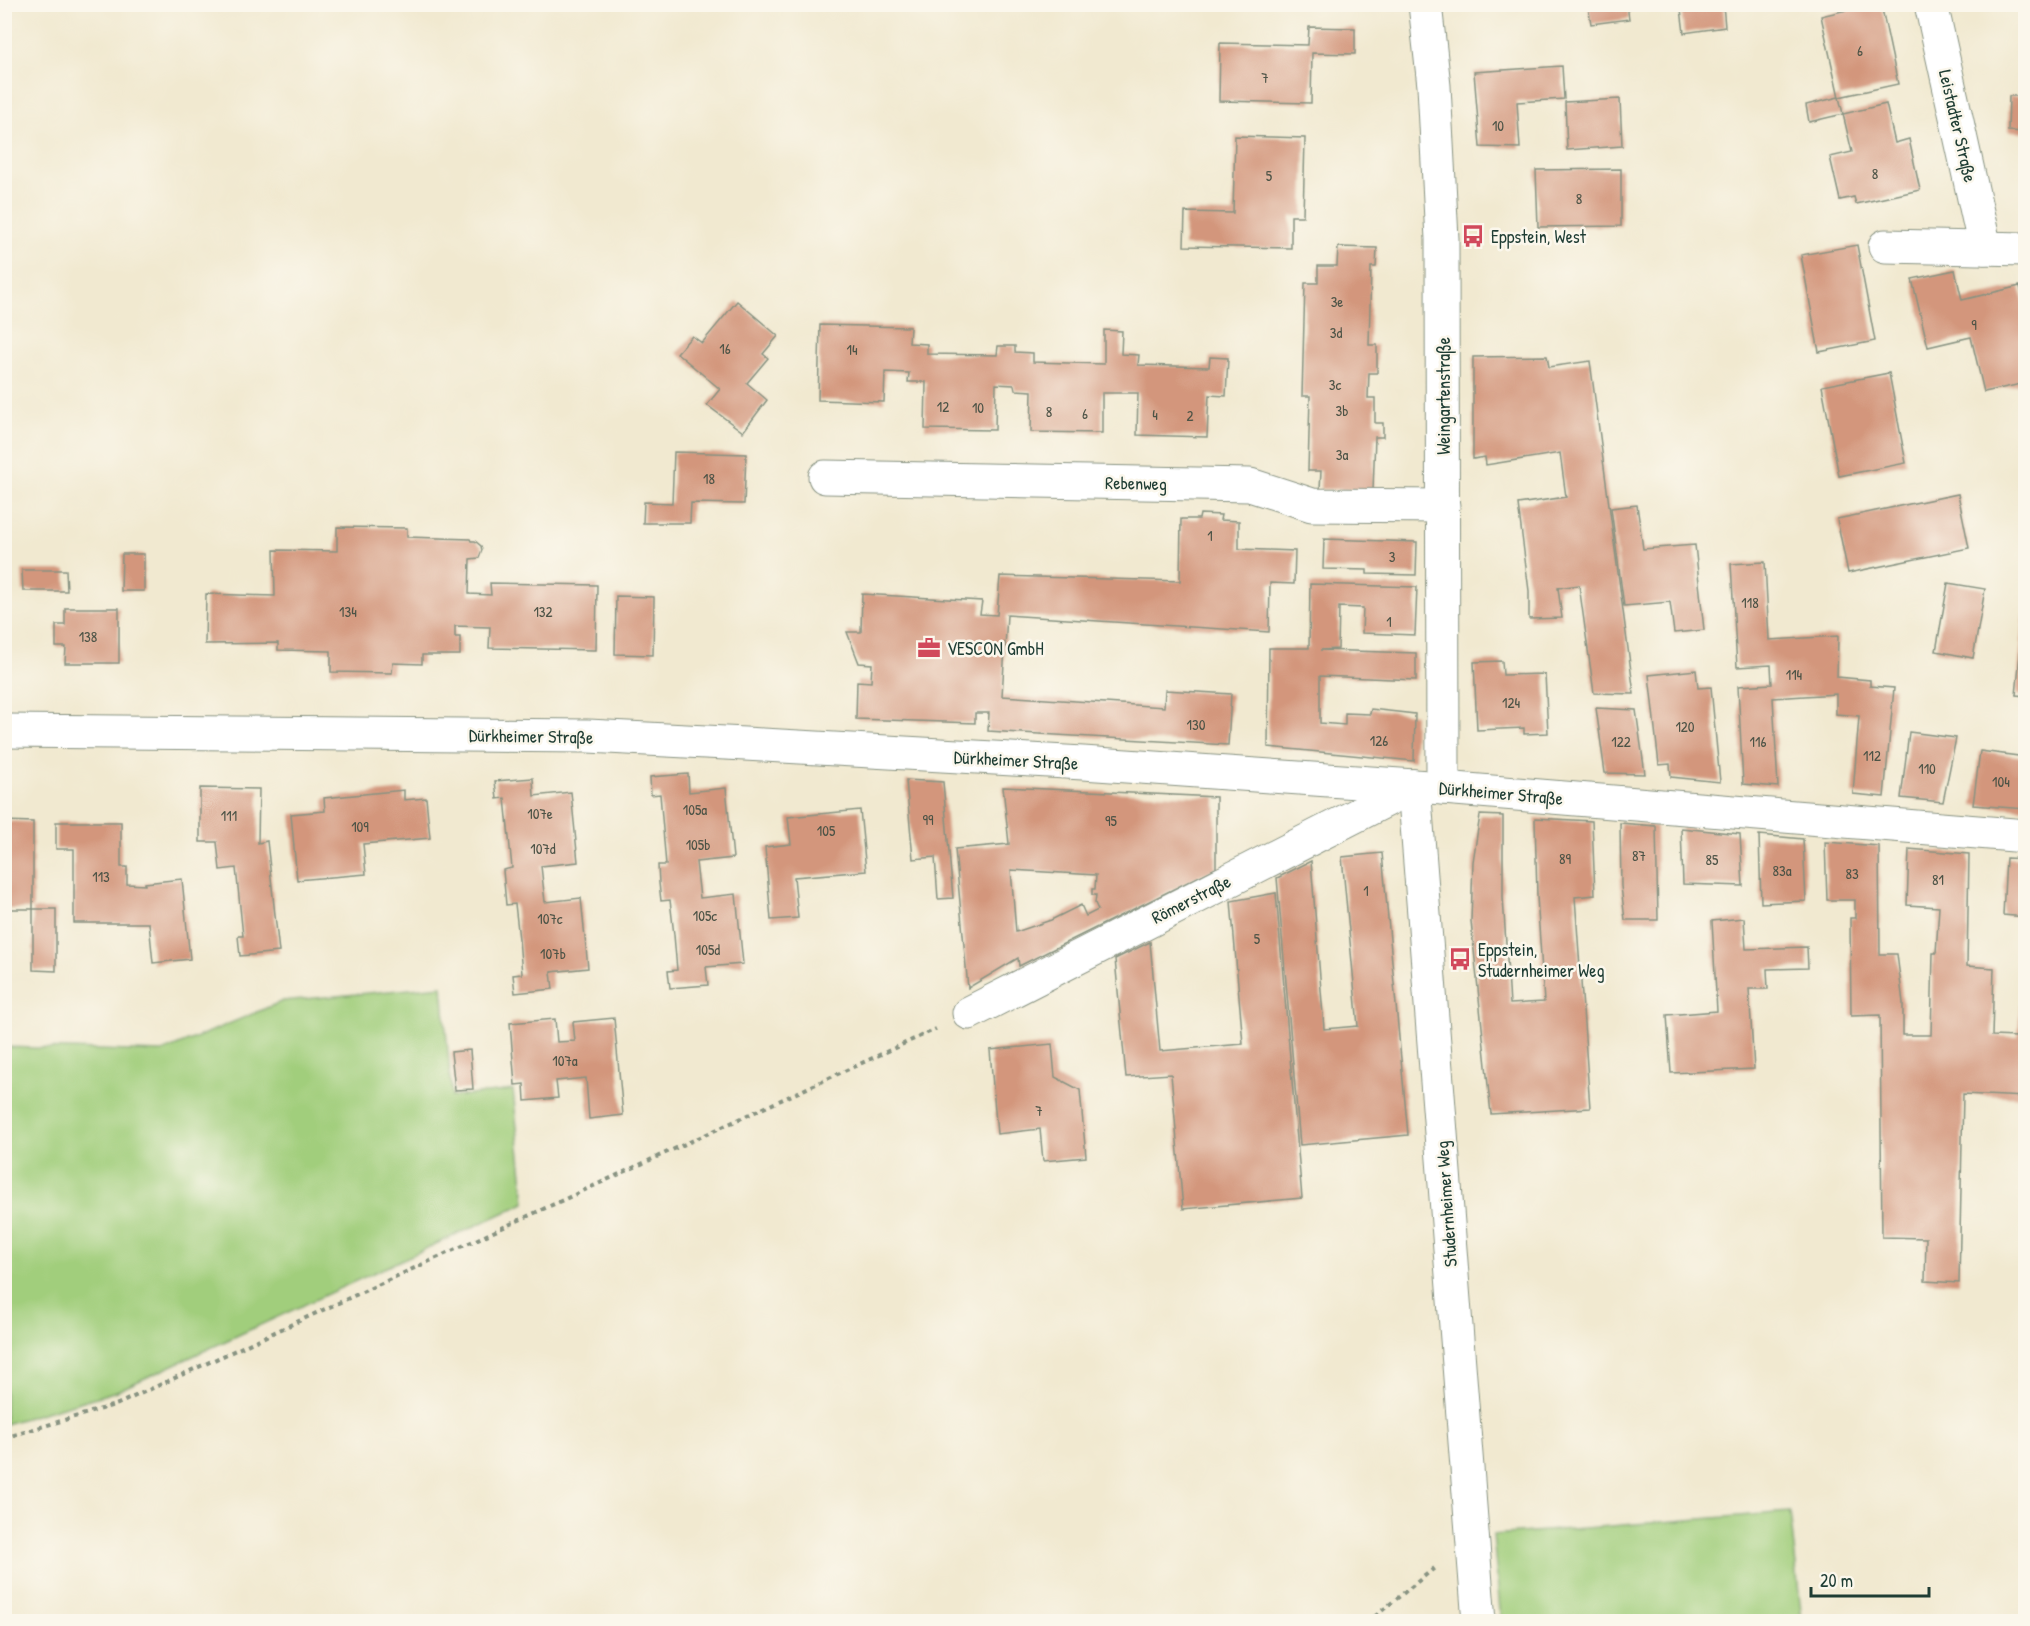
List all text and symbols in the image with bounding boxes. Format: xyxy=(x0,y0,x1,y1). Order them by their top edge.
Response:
house number: 6 xyxy=(1857,40,1863,61)
house number: 7 xyxy=(1261,67,1269,88)
street label: Leistadter Straße xyxy=(1933,67,1983,185)
house number: 10 xyxy=(1492,115,1504,136)
house number: 8 xyxy=(1872,163,1878,184)
house number: 5 xyxy=(1266,165,1273,186)
house number: 8 xyxy=(1576,188,1582,209)
bus stop icon: Eppstein, West xyxy=(1460,223,1486,249)
place label: Eppstein, West xyxy=(1491,224,1587,249)
house number: 3e xyxy=(1331,291,1343,312)
house number: 9 xyxy=(1971,314,1977,335)
house number: 3d xyxy=(1330,322,1342,343)
street label: Weingartenstraße xyxy=(1431,337,1456,455)
house number: 16 xyxy=(719,338,731,359)
house number: 14 xyxy=(846,339,858,360)
house number: 3c xyxy=(1329,374,1341,395)
house number: 12 xyxy=(937,396,949,417)
house number: 10 xyxy=(972,397,984,418)
house number: 3b xyxy=(1336,400,1348,421)
house number: 8 xyxy=(1046,401,1052,422)
house number: 6 xyxy=(1082,403,1088,424)
house number: 4 xyxy=(1152,404,1158,425)
house number: 2 xyxy=(1186,405,1194,426)
house number: 3a xyxy=(1336,444,1348,465)
house number: 18 xyxy=(703,468,715,489)
street label: Rebenweg xyxy=(1105,470,1167,496)
house number: 1 xyxy=(1207,525,1213,546)
house number: 3 xyxy=(1389,546,1396,567)
house number: 118 xyxy=(1741,592,1759,613)
house number: 134 xyxy=(339,601,357,622)
house number: 132 xyxy=(533,601,553,622)
house number: 1 xyxy=(1386,611,1392,632)
house number: 138 xyxy=(79,626,97,647)
office icon: VESCON GmbH xyxy=(916,635,942,661)
place label: VESCON GmbH xyxy=(947,636,1044,661)
house number: 114 xyxy=(1786,664,1803,685)
house number: 124 xyxy=(1502,692,1520,713)
house number: 130 xyxy=(1187,714,1206,735)
house number: 120 xyxy=(1675,716,1695,737)
street label: Dürkheimer Straße xyxy=(469,722,593,750)
house number: 126 xyxy=(1370,730,1388,751)
house number: 122 xyxy=(1611,731,1631,752)
house number: 116 xyxy=(1750,731,1766,752)
street label: Dürkheimer Straße xyxy=(953,744,1079,776)
house number: 112 xyxy=(1863,745,1881,766)
house number: 110 xyxy=(1918,758,1936,779)
house number: 104 xyxy=(1992,771,2010,792)
street label: Dürkheimer Straße xyxy=(1438,775,1564,811)
house number: 105a xyxy=(683,799,707,820)
house number: 107e xyxy=(527,803,553,824)
house number: 111 xyxy=(221,805,237,826)
house number: 99 xyxy=(922,809,934,830)
house number: 95 xyxy=(1105,810,1118,831)
house number: 109 xyxy=(351,816,369,837)
house number: 105 xyxy=(817,820,836,841)
house number: 105b xyxy=(686,834,710,855)
house number: 107d xyxy=(530,838,556,859)
house number: 87 xyxy=(1632,845,1646,866)
house number: 89 xyxy=(1559,848,1571,869)
house number: 85 xyxy=(1706,849,1719,870)
house number: 83a xyxy=(1772,860,1792,881)
house number: 83 xyxy=(1845,863,1859,884)
house number: 113 xyxy=(92,866,110,887)
street label: Römerstraße xyxy=(1147,868,1235,930)
house number: 81 xyxy=(1932,869,1944,890)
house number: 1 xyxy=(1363,880,1369,901)
house number: 105c xyxy=(693,905,717,926)
house number: 107c xyxy=(537,908,563,929)
house number: 5 xyxy=(1254,928,1261,949)
place label: Eppstein, Studernheimer Weg xyxy=(1478,937,1604,983)
house number: 105d xyxy=(696,939,720,960)
house number: 107b xyxy=(540,943,566,964)
bus stop icon: Eppstein, Studernheimer Weg xyxy=(1447,946,1473,972)
house number: 107a xyxy=(552,1050,578,1071)
house number: 7 xyxy=(1035,1100,1043,1121)
street label: Studernheimer Weg xyxy=(1429,1140,1463,1268)
scale bar xyxy=(1811,1560,1930,1598)
text: 20 m xyxy=(1820,1568,1853,1593)

